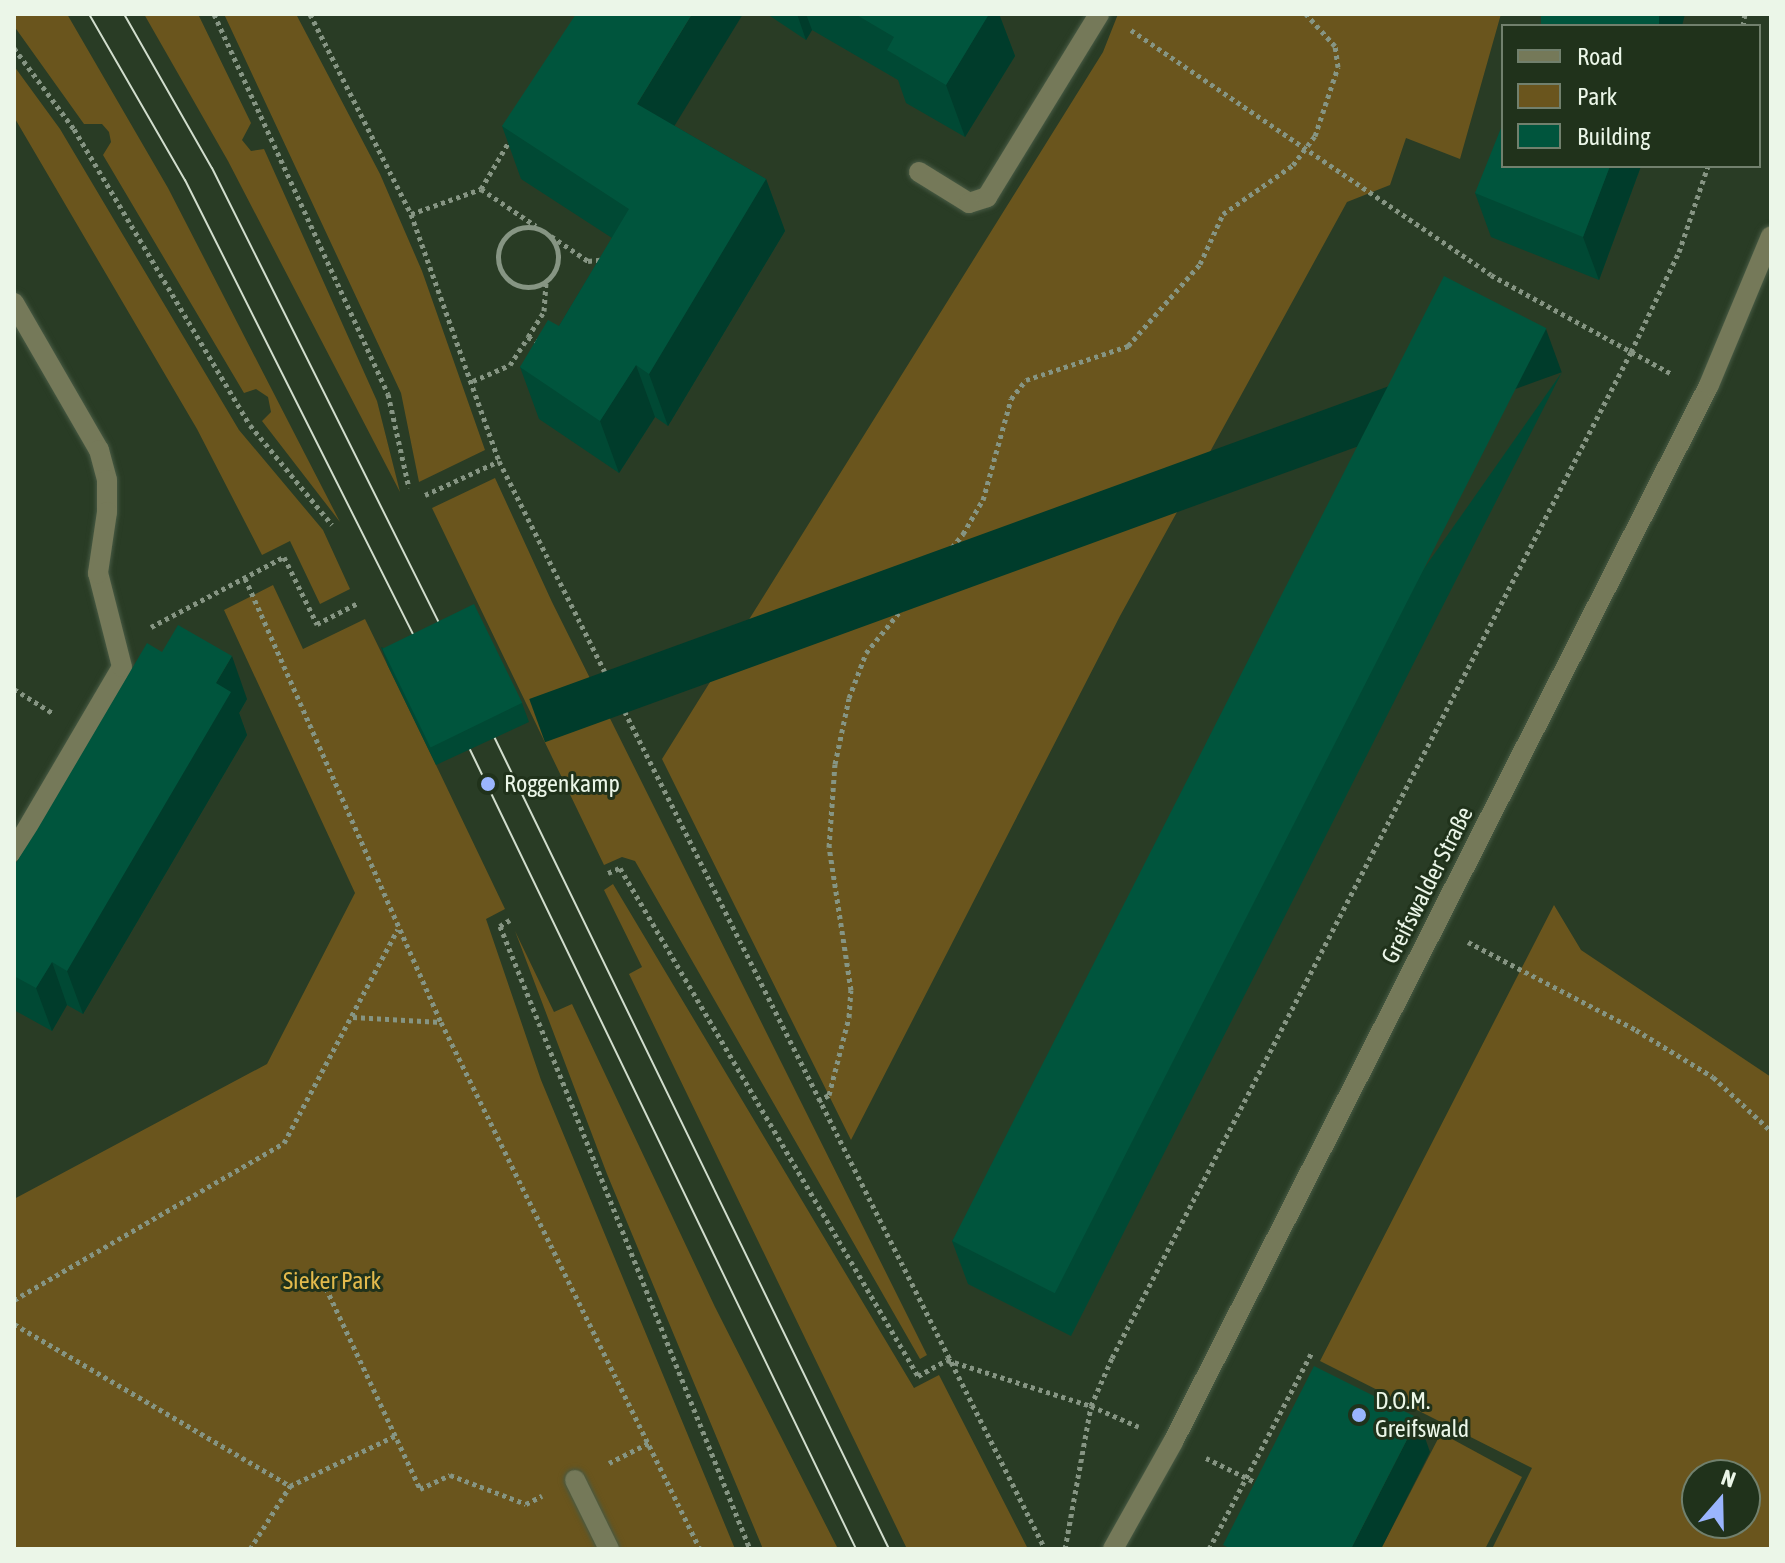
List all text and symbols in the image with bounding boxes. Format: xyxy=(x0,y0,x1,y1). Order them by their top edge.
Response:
legend xyxy=(1501,24,1761,168)
text: Road xyxy=(1577,43,1623,70)
text: Park xyxy=(1577,83,1617,110)
text: Building xyxy=(1577,123,1650,150)
place label: Roggenkamp xyxy=(504,770,620,798)
marker: Roggenkamp xyxy=(479,775,497,793)
street label: Greifswalder Straße xyxy=(1375,802,1479,968)
park label: Sieker Park xyxy=(283,1267,381,1295)
place label: D.O.M. Greifswald xyxy=(1375,1387,1469,1443)
marker: D.O.M. Greifswald xyxy=(1350,1406,1368,1424)
north arrow xyxy=(1681,1459,1761,1539)
text: N xyxy=(1718,1464,1739,1493)

